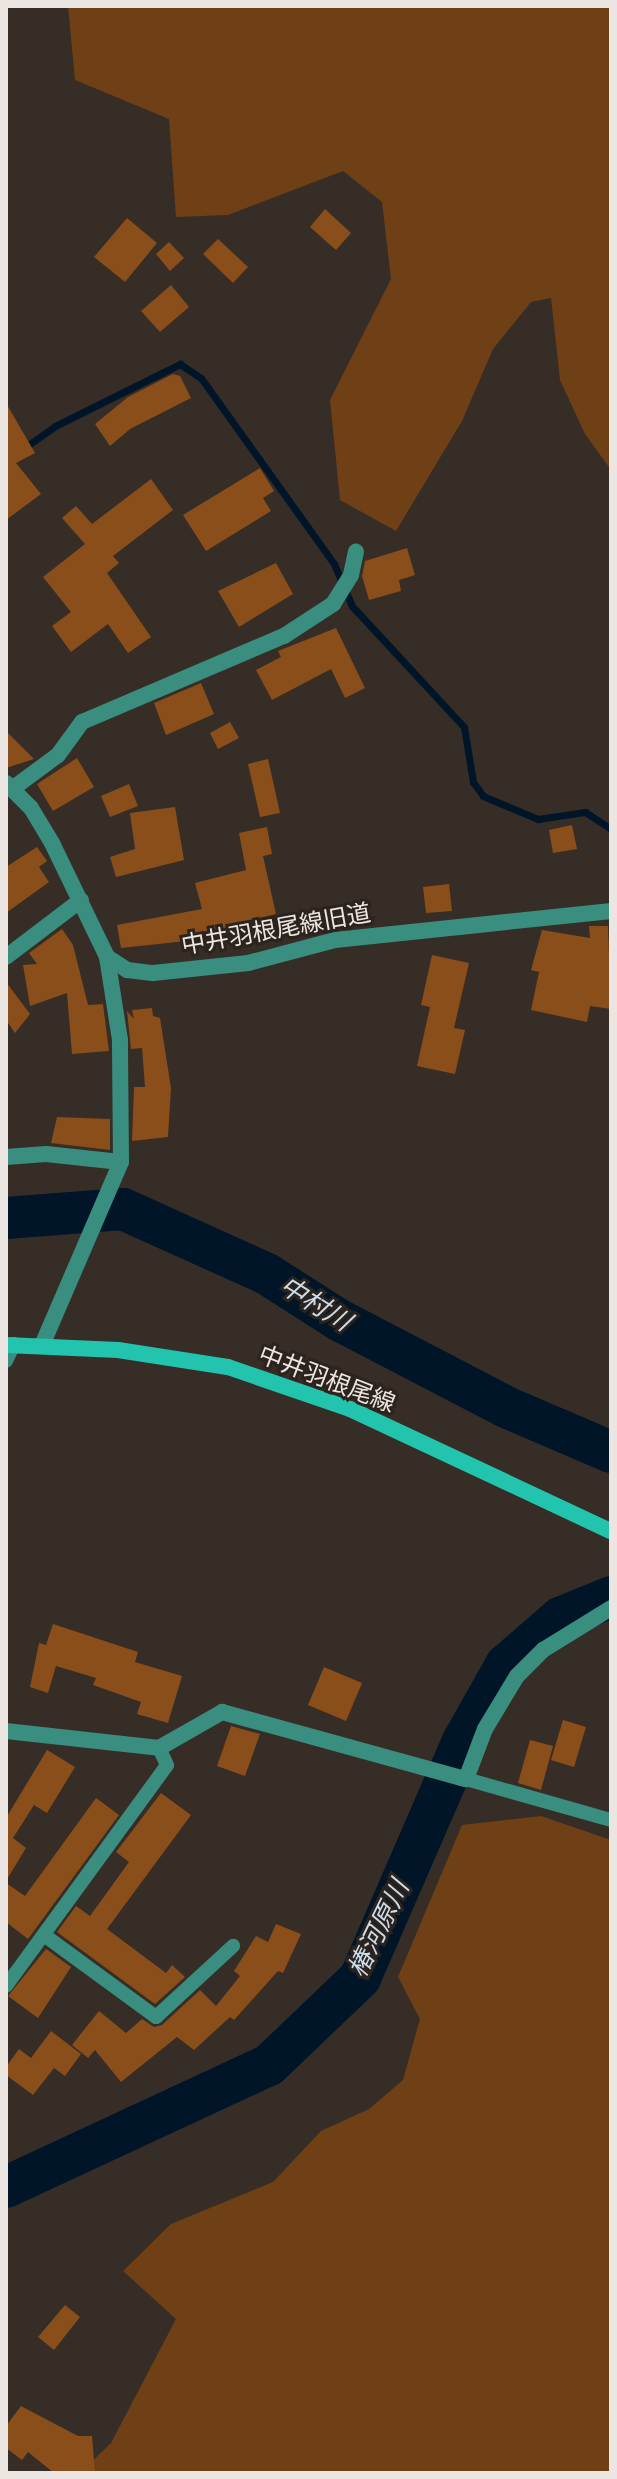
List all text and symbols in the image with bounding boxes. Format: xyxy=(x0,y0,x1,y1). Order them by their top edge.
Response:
street label: 中井羽根尾線旧道 xyxy=(179,898,373,960)
water label: 中村川 xyxy=(274,1270,356,1338)
street label: 中井羽根尾線 xyxy=(255,1340,399,1418)
water label: 椿河原川 xyxy=(342,1875,416,1983)

